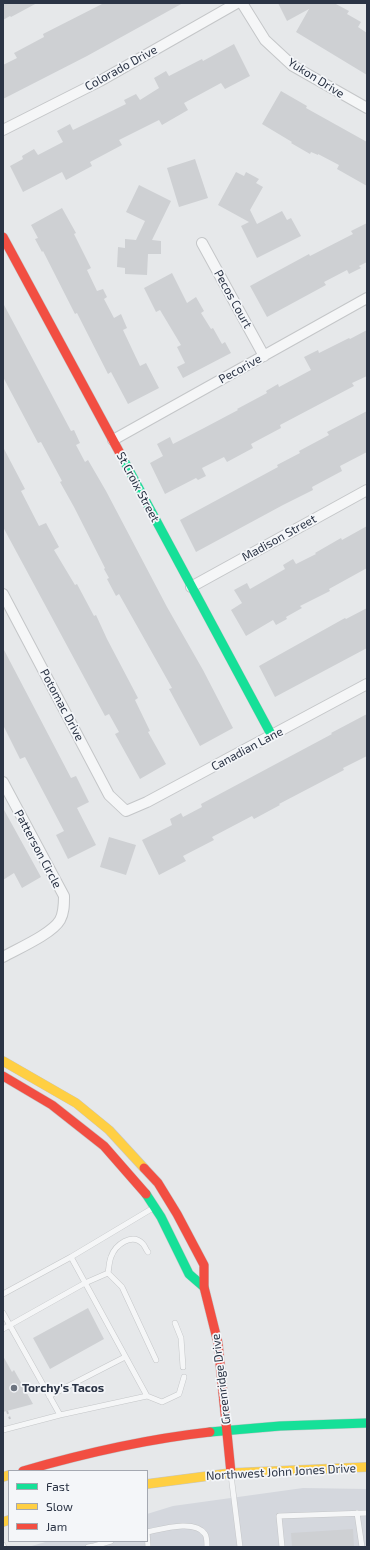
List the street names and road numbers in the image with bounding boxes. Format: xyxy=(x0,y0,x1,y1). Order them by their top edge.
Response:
street label: Colorado Drive xyxy=(82,42,160,94)
street label: Yukon Drive xyxy=(285,55,347,101)
street label: Pecos Court xyxy=(211,267,255,331)
street label: Pecorive xyxy=(216,351,264,387)
street label: St Croix Street xyxy=(113,449,163,525)
street label: Madison Street xyxy=(239,512,319,564)
street label: Potomac Drive xyxy=(37,667,87,743)
street label: Canadian Lane xyxy=(209,724,285,774)
street label: Patterson Circle xyxy=(11,807,65,891)
street label: Greenridge Drive xyxy=(208,1333,234,1425)
street label: Northwest John Jones Drive xyxy=(206,1461,356,1483)

